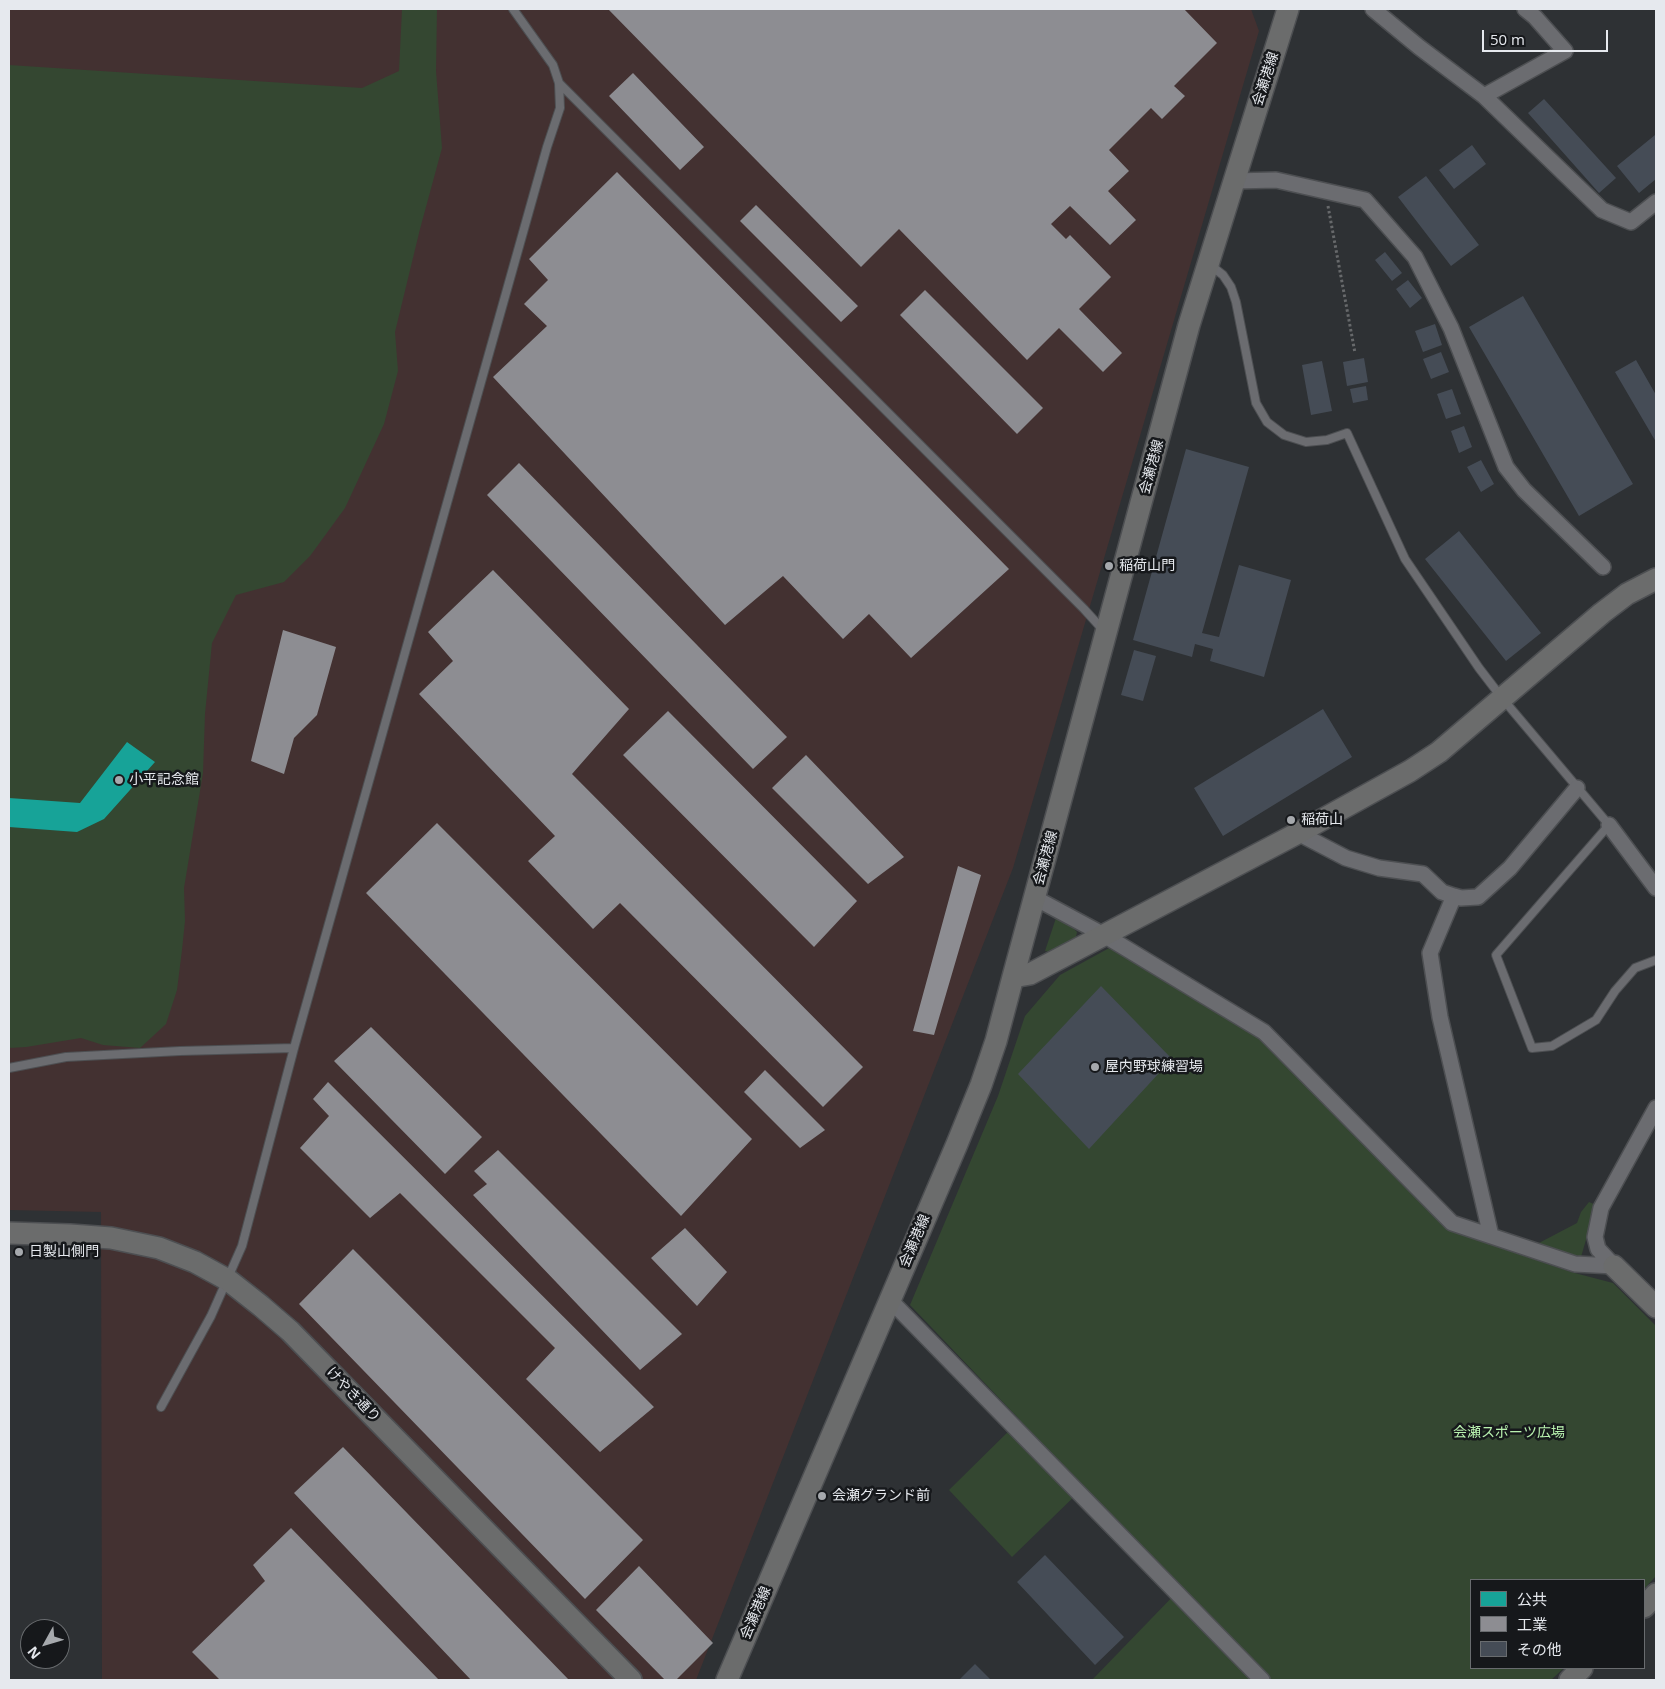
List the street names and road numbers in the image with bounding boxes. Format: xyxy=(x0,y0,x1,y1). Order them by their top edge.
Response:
street label: 会瀬港線 xyxy=(1249,50,1283,108)
street label: 会瀬港線 xyxy=(1137,438,1167,496)
street label: 会瀬港線 xyxy=(1031,829,1061,887)
street label: 会瀬港線 xyxy=(896,1212,934,1270)
street label: けやき通り xyxy=(323,1364,383,1426)
street label: 会瀬港線 xyxy=(737,1584,775,1642)

